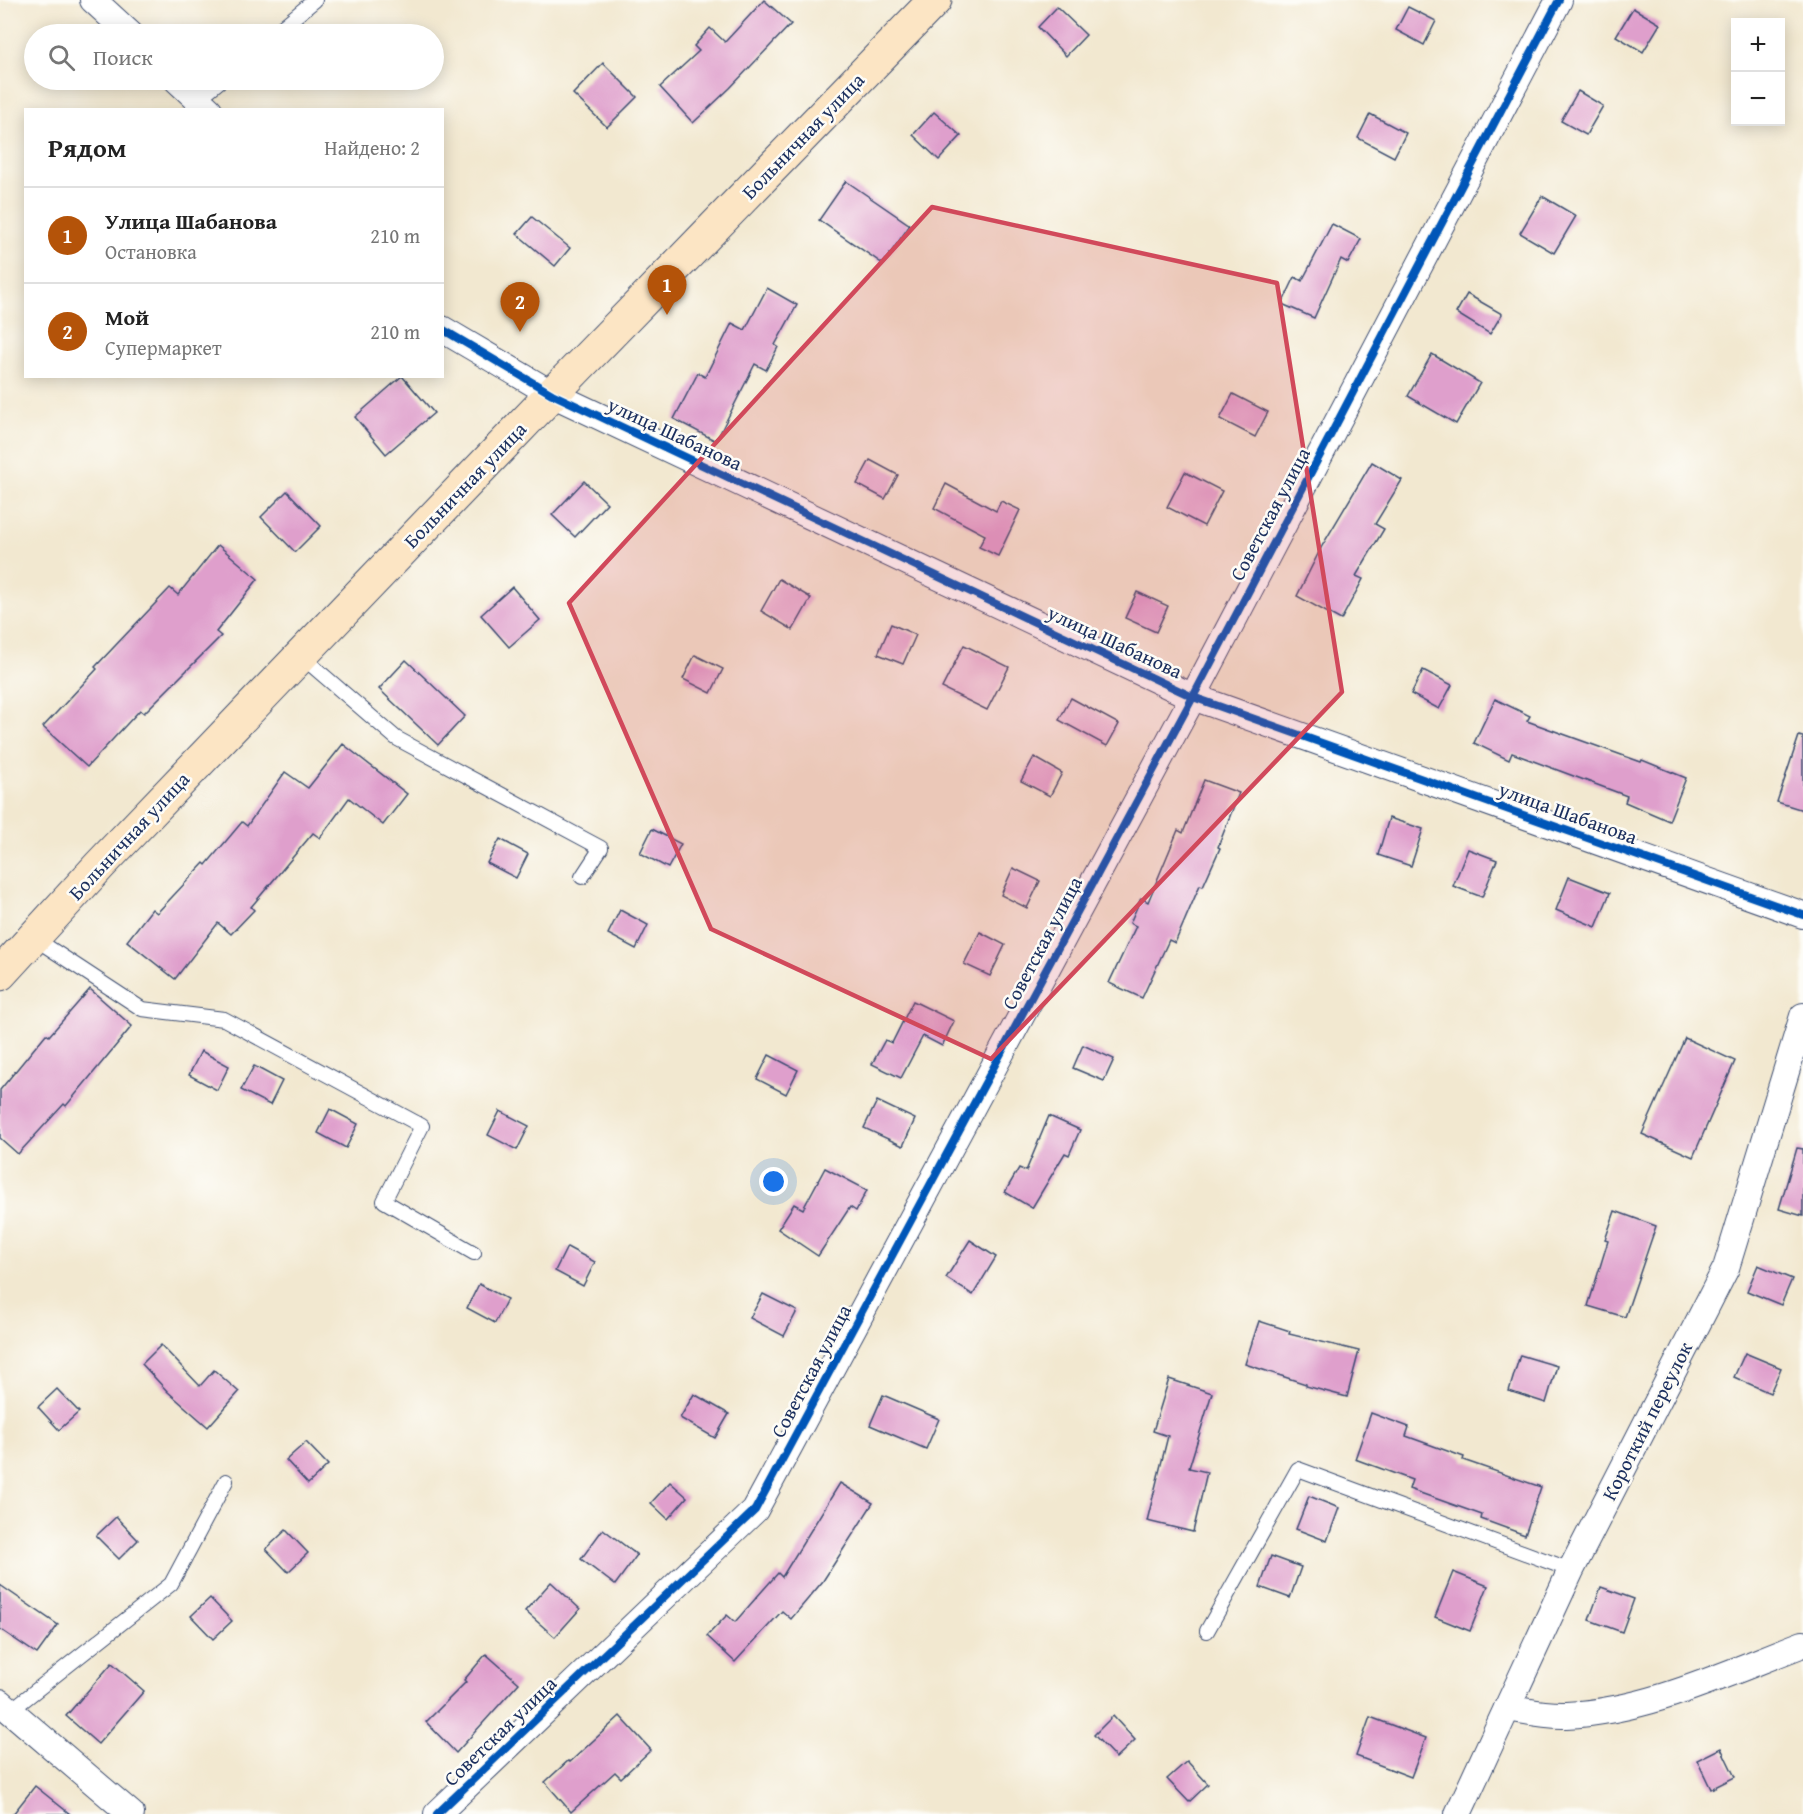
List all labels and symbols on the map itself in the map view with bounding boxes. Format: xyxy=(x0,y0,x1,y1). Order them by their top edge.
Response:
street label: Больничная улица xyxy=(735,66,871,205)
pin: 1 xyxy=(648,266,686,315)
pin: 2 xyxy=(500,282,540,332)
street label: улица Шабанова xyxy=(602,389,748,478)
street label: Больничная улица xyxy=(397,415,533,554)
street label: Советская улица xyxy=(1222,442,1317,586)
street label: улица Шабанова xyxy=(1042,597,1188,686)
street label: Больничная улица xyxy=(61,765,196,906)
street label: улица Шабанова xyxy=(1494,774,1642,851)
street label: Советская улица xyxy=(994,871,1089,1015)
your location xyxy=(759,1167,788,1196)
street label: Советская улица xyxy=(763,1299,858,1443)
street label: Короткий переулок xyxy=(1594,1336,1699,1505)
street label: Советская улица xyxy=(437,1669,563,1792)

